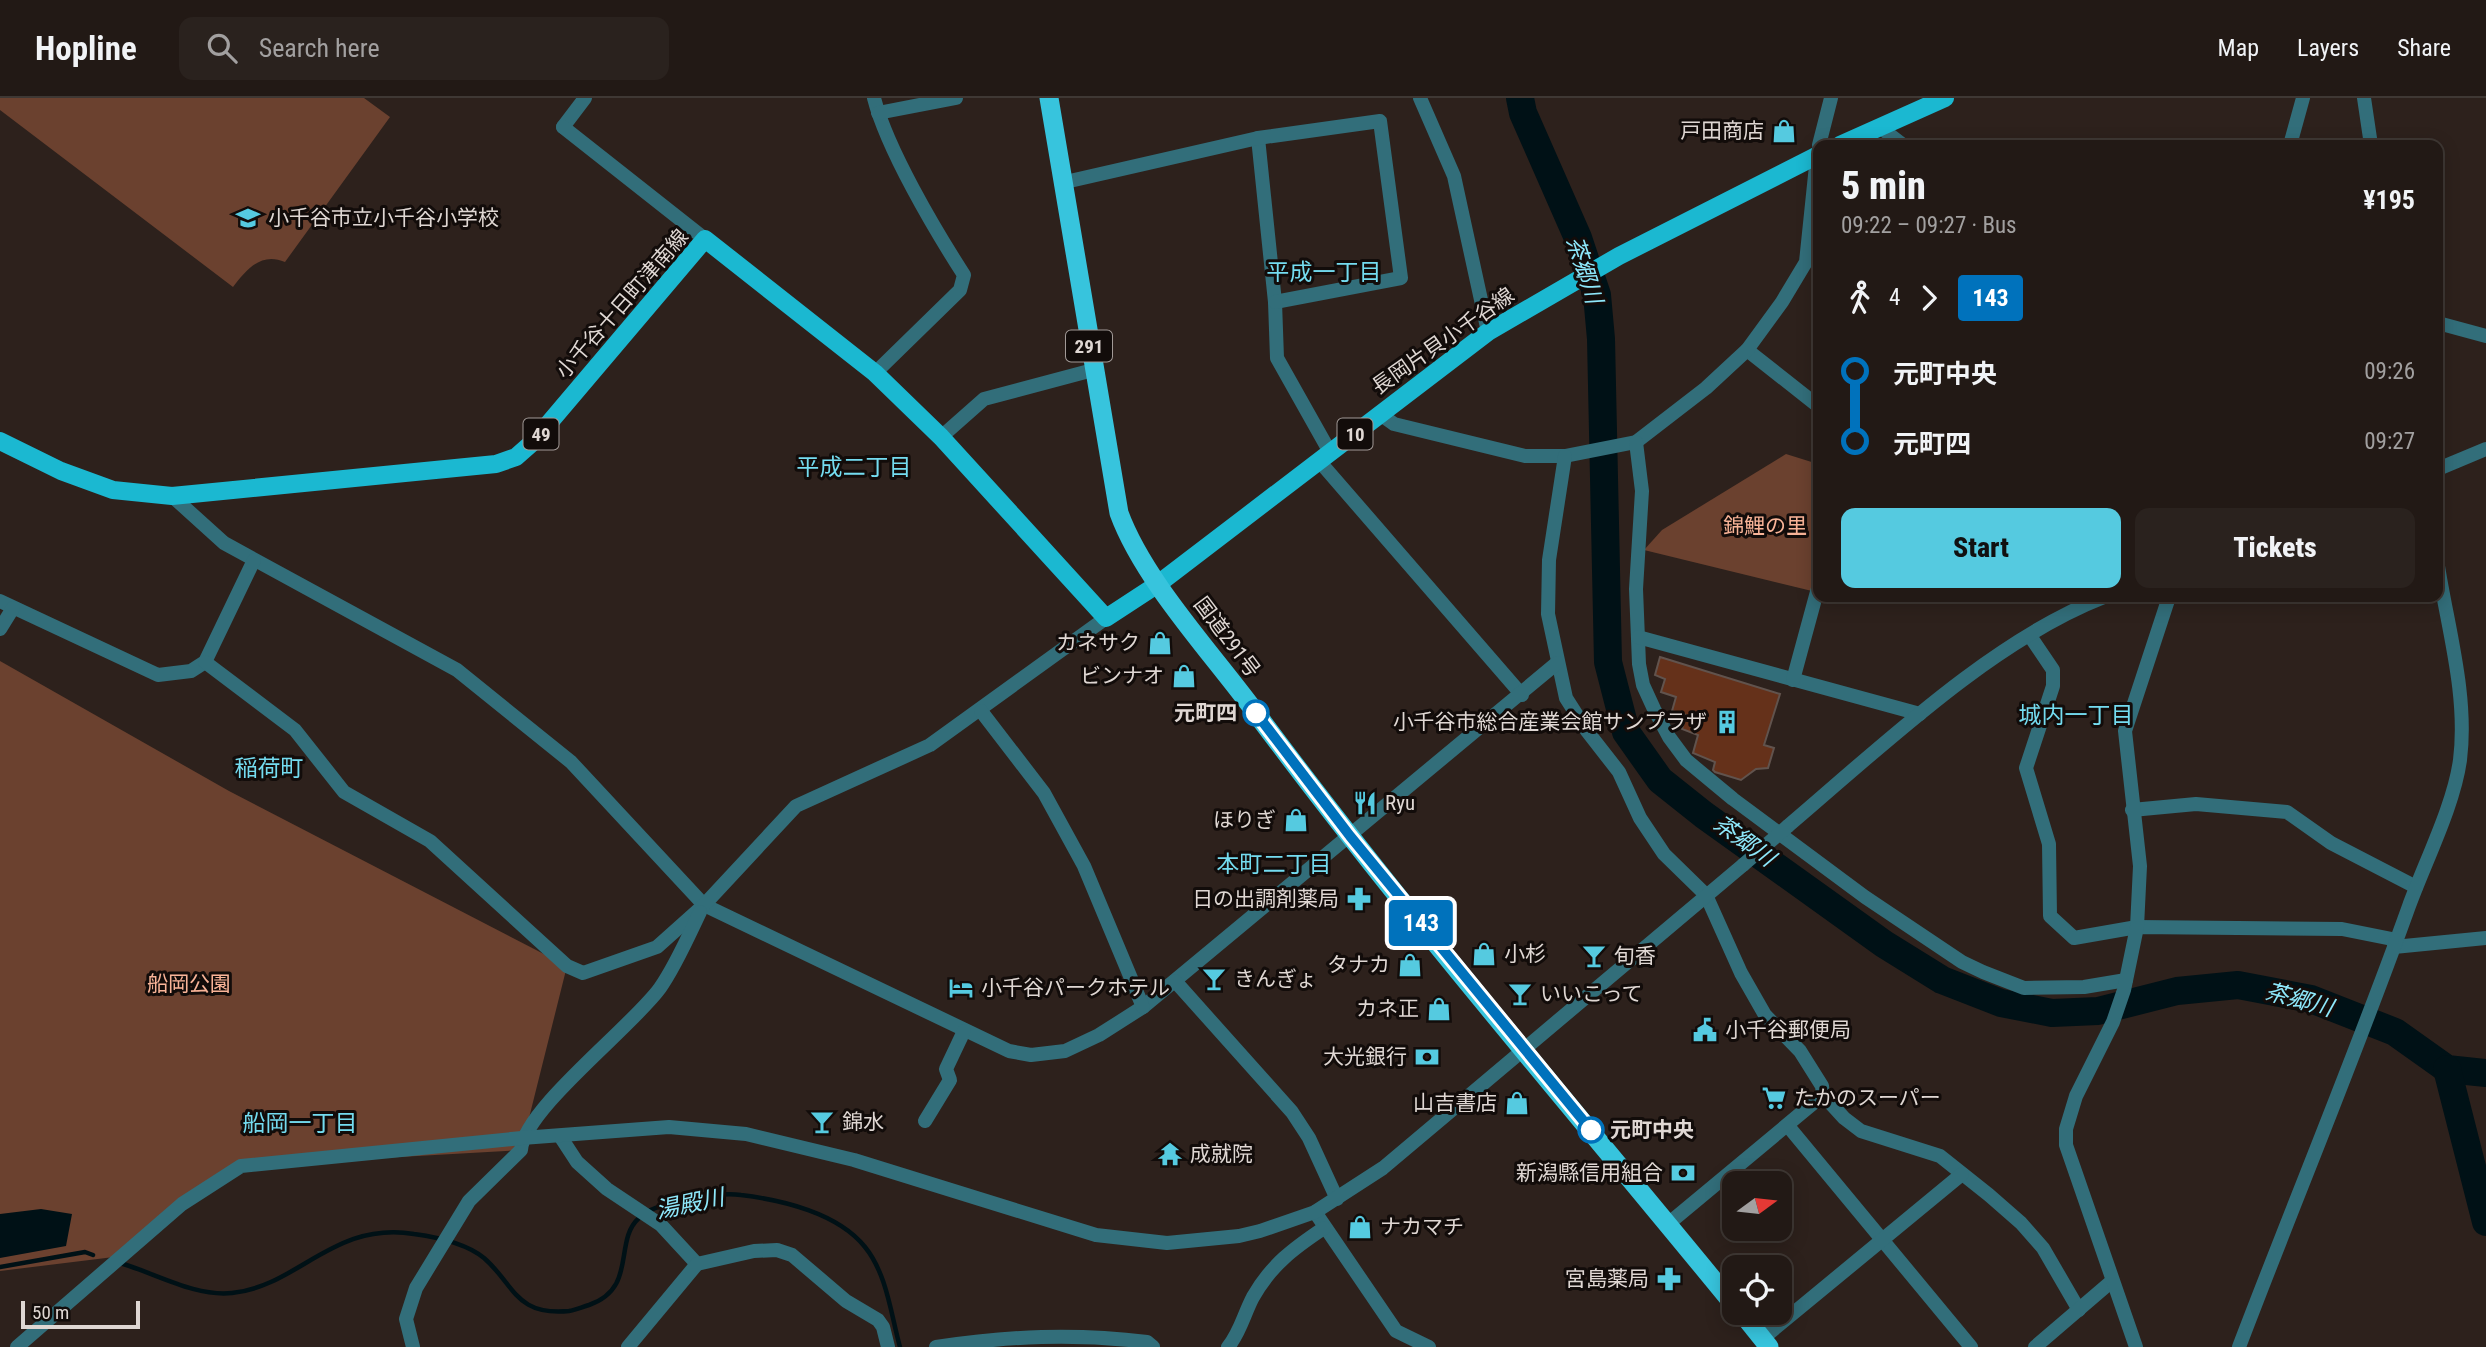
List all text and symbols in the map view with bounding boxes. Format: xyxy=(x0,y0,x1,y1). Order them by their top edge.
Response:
search box xyxy=(179,17,669,80)
text: Hopline xyxy=(35,29,137,68)
icon: search xyxy=(203,29,241,67)
text: Search here xyxy=(259,33,380,63)
text: Map xyxy=(2218,34,2259,62)
text: Layers xyxy=(2297,34,2359,62)
text: Share xyxy=(2397,34,2451,62)
shop icon: 戸田商店 xyxy=(1770,117,1798,145)
place label: 戸田商店 xyxy=(1680,119,1764,143)
text: 5 min xyxy=(1841,164,1926,208)
text: ¥195 xyxy=(2363,185,2415,215)
school or university icon: 小千谷市立小千谷小学校 xyxy=(234,204,262,232)
place label: 小千谷市立小千谷小学校 xyxy=(268,206,499,230)
text: 09:22 – 09:27 · Bus xyxy=(1841,212,2017,239)
street label: 小千谷十日町津南線 xyxy=(551,225,693,383)
water label: 茶郷川 xyxy=(1560,233,1608,310)
district label: 平成一丁目 xyxy=(1267,259,1382,286)
icon: walk xyxy=(1841,279,1879,317)
icon: forward xyxy=(1910,279,1948,317)
street label: 長岡片貝小千谷線 xyxy=(1367,283,1519,399)
text: 4 xyxy=(1889,284,1900,311)
text: 143 xyxy=(1972,284,2009,312)
road number: 291 xyxy=(1066,330,1112,362)
text: 09:26 xyxy=(2364,358,2415,385)
text: 元町中央 xyxy=(1893,359,1997,389)
road number: 49 xyxy=(524,418,558,450)
road number: 10 xyxy=(1338,418,1372,450)
text: 09:27 xyxy=(2364,428,2415,455)
text: 元町四 xyxy=(1893,429,1971,459)
district label: 平成二丁目 xyxy=(797,454,912,481)
button: Start xyxy=(1841,508,2121,588)
button: Tickets xyxy=(2135,508,2415,588)
park label: 錦鯉の里 xyxy=(1723,514,1807,538)
street label: 国道291号 xyxy=(1189,592,1265,682)
shop icon: カネサク xyxy=(1146,629,1174,657)
place label: カネサク xyxy=(1056,631,1140,655)
shop icon: ビンナオ xyxy=(1170,662,1198,690)
place label: ビンナオ xyxy=(1080,664,1164,688)
marker: 元町四 xyxy=(1243,700,1269,726)
place label: 元町四 xyxy=(1174,701,1237,725)
district label: 城内一丁目 xyxy=(2019,702,2134,729)
building icon: 小千谷市総合産業会館サンプラザ xyxy=(1713,708,1741,736)
place label: 小千谷市総合産業会館サンプラザ xyxy=(1393,710,1707,734)
district label: 稲荷町 xyxy=(235,755,304,782)
restaurant icon: Ryu xyxy=(1351,789,1379,817)
place label: Ryu xyxy=(1385,791,1415,815)
shop icon: ほりぎ xyxy=(1282,806,1310,834)
place label: ほりぎ xyxy=(1213,808,1276,832)
water label: 茶郷川 xyxy=(1708,810,1782,874)
district label: 本町二丁目 xyxy=(1217,851,1332,878)
pharmacy icon: 日の出調剤薬局 xyxy=(1345,885,1373,913)
place label: 日の出調剤薬局 xyxy=(1192,887,1339,911)
line badge: 143 xyxy=(1381,900,1461,946)
text: 143 xyxy=(1403,909,1439,937)
shop icon: 小杉 xyxy=(1470,940,1498,968)
place label: 小杉 xyxy=(1504,942,1546,966)
bar icon: 旬香 xyxy=(1580,942,1608,970)
place label: 旬香 xyxy=(1614,944,1656,968)
shop icon: タナカ xyxy=(1396,951,1424,979)
place label: タナカ xyxy=(1327,953,1390,977)
bar icon: きんぎょ xyxy=(1200,965,1228,993)
place label: きんぎょ xyxy=(1234,967,1317,991)
park label: 船岡公園 xyxy=(147,972,231,996)
hotel icon: 小千谷パークホテル xyxy=(947,974,975,1002)
place label: 小千谷パークホテル xyxy=(981,976,1170,1000)
water label: 茶郷川 xyxy=(2262,978,2339,1023)
bar icon: いいこって xyxy=(1506,980,1534,1008)
place label: いいこって xyxy=(1540,982,1642,1006)
shop icon: カネ正 xyxy=(1425,995,1453,1023)
place label: カネ正 xyxy=(1356,997,1419,1021)
public building icon: 小千谷郵便局 xyxy=(1691,1016,1719,1044)
place label: 小千谷郵便局 xyxy=(1725,1018,1851,1042)
bank icon: 大光銀行 xyxy=(1413,1043,1441,1071)
place label: 大光銀行 xyxy=(1323,1045,1407,1069)
supermarket icon: たかのスーパー xyxy=(1760,1084,1788,1112)
place label: たかのスーパー xyxy=(1794,1086,1941,1110)
shop icon: 山吉書店 xyxy=(1503,1089,1531,1117)
place label: 山吉書店 xyxy=(1413,1091,1497,1115)
bar icon: 錦水 xyxy=(808,1108,836,1136)
district label: 船岡一丁目 xyxy=(243,1110,358,1137)
place label: 錦水 xyxy=(842,1110,884,1134)
marker: 元町中央 xyxy=(1578,1117,1604,1143)
place label: 元町中央 xyxy=(1610,1118,1694,1142)
temple icon: 成就院 xyxy=(1156,1140,1184,1168)
place label: 成就院 xyxy=(1190,1142,1253,1166)
bank icon: 新潟縣信用組合 xyxy=(1669,1159,1697,1187)
place label: 新潟縣信用組合 xyxy=(1516,1161,1663,1185)
north arrow xyxy=(1722,1171,1792,1241)
map controls xyxy=(1722,1171,1792,1325)
water label: 湯殿川 xyxy=(653,1183,729,1224)
shop icon: ナカマチ xyxy=(1346,1213,1374,1241)
place label: ナカマチ xyxy=(1380,1215,1464,1239)
button: locate xyxy=(1722,1255,1792,1325)
pharmacy icon: 宮島薬局 xyxy=(1655,1265,1683,1293)
place label: 宮島薬局 xyxy=(1565,1267,1649,1291)
scale bar xyxy=(21,1298,140,1330)
text: 50 m xyxy=(32,1301,69,1324)

